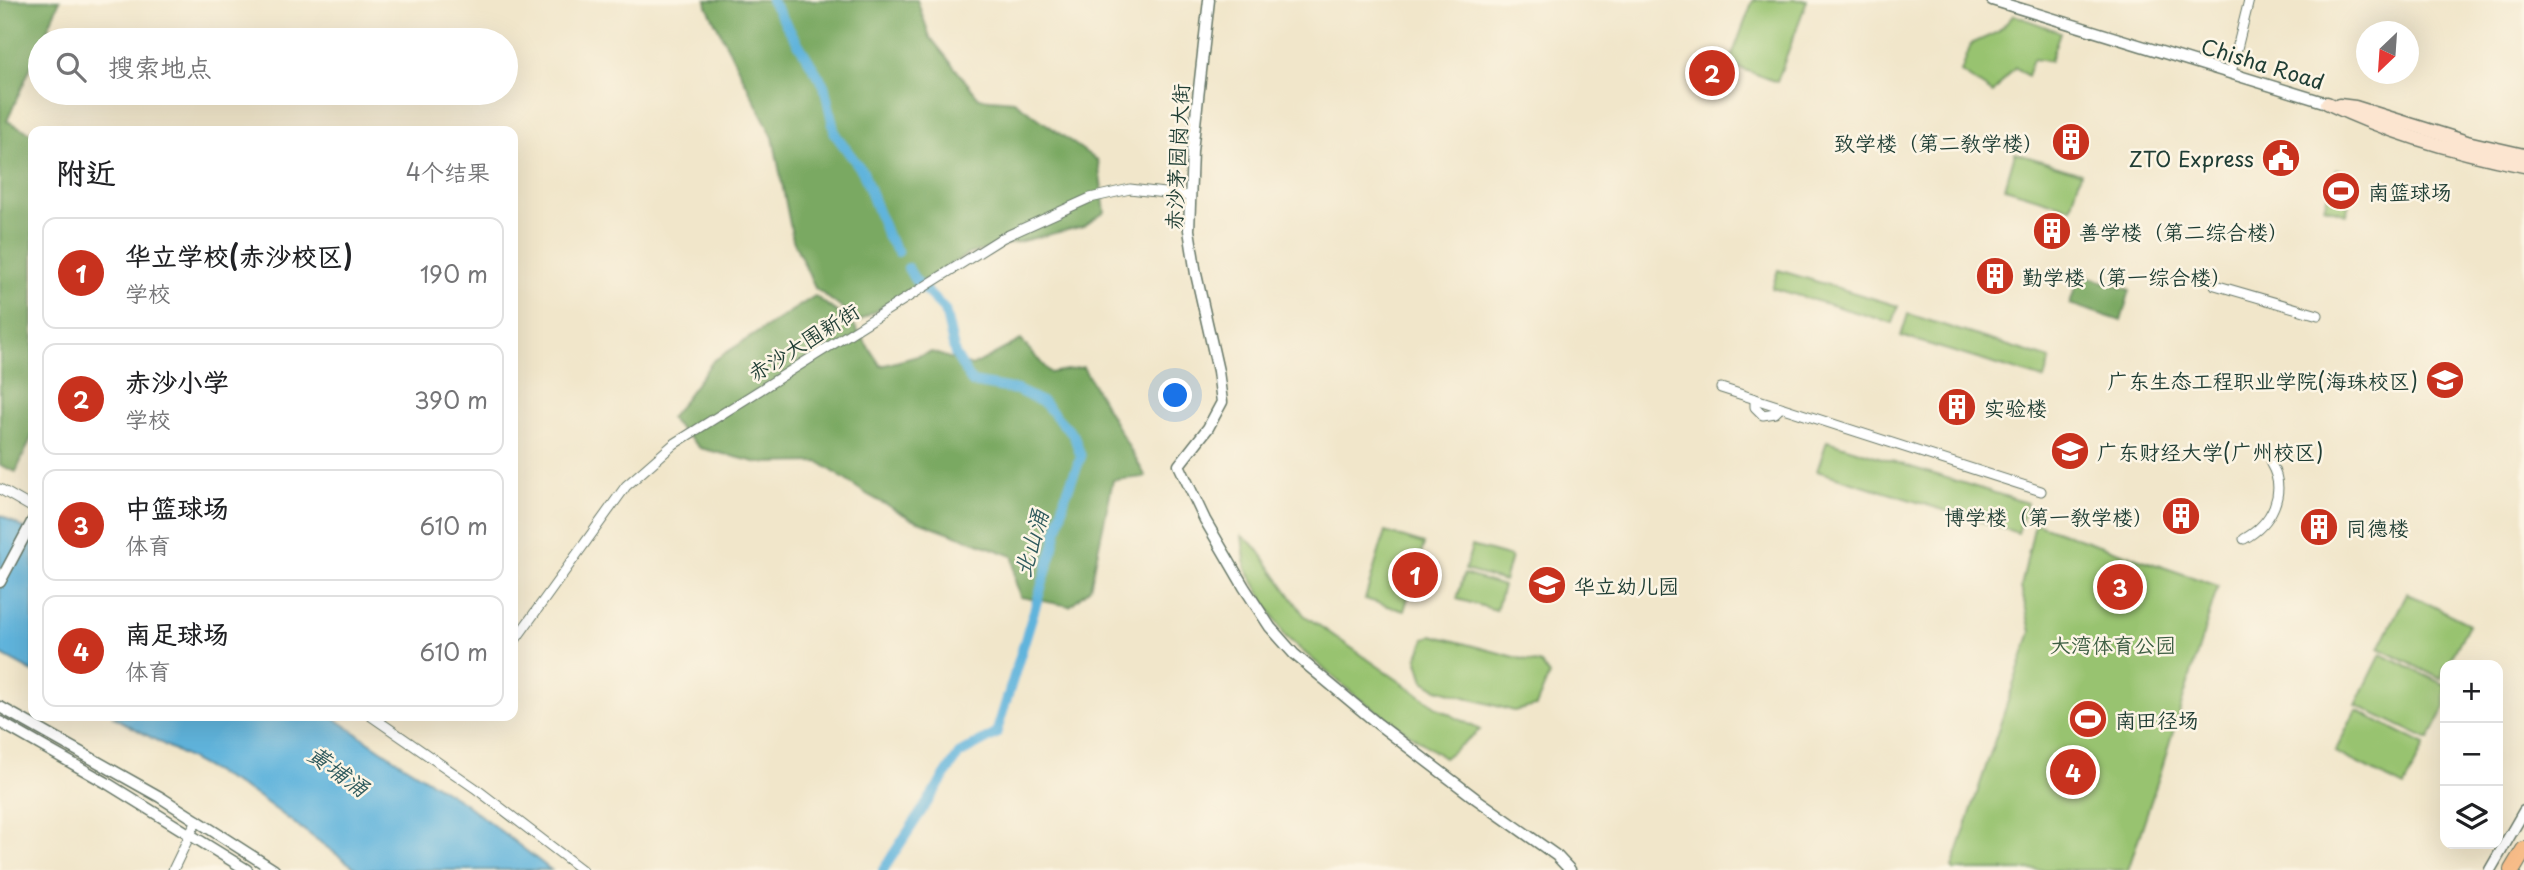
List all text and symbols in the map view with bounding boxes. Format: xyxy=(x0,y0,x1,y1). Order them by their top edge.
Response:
north arrow xyxy=(2356,21,2419,84)
search box xyxy=(28,28,518,105)
street label: Chisha Road xyxy=(2197,29,2329,97)
text: 搜索地点 xyxy=(108,47,212,86)
pin: 2 xyxy=(1689,47,1735,99)
icon: search xyxy=(52,48,90,86)
street label: 赤沙茅园岗大街 xyxy=(1156,83,1196,231)
building icon: 致学楼（第二教学楼） xyxy=(2050,121,2092,163)
place label: 致学楼（第二教学楼） xyxy=(1834,126,2044,158)
public building icon: ZTO Express xyxy=(2260,137,2302,179)
place label: ZTO Express xyxy=(2129,142,2254,174)
text: 附近 xyxy=(56,149,116,194)
text: 4个结果 xyxy=(406,154,490,189)
sports icon: 南篮球场 xyxy=(2320,170,2362,212)
place label: 南篮球场 xyxy=(2368,175,2452,207)
building icon: 善学楼（第二综合楼） xyxy=(2031,210,2073,252)
place label: 善学楼（第二综合楼） xyxy=(2079,215,2289,247)
text: 华立学校(赤沙校区) xyxy=(125,236,353,275)
building icon: 勤学楼（第一综合楼） xyxy=(1974,255,2016,297)
text: 1 xyxy=(76,256,87,291)
text: 190 m xyxy=(420,256,488,291)
place label: 勤学楼（第一综合楼） xyxy=(2022,260,2232,292)
text: 学校 xyxy=(125,275,171,310)
street label: 赤沙大围新街 xyxy=(741,294,865,388)
school or university icon: 广东生态工程职业学院(海珠校区) xyxy=(2424,359,2466,401)
text: 赤沙小学 xyxy=(125,362,229,401)
place label: 广东生态工程职业学院(海珠校区) xyxy=(2107,364,2418,396)
your location xyxy=(1158,378,1192,412)
text: 2 xyxy=(73,382,89,417)
text: 390 m xyxy=(414,382,488,417)
building icon: 实验楼 xyxy=(1936,386,1978,428)
place label: 实验楼 xyxy=(1984,391,2047,423)
text: 学校 xyxy=(125,401,171,436)
school or university icon: 广东财经大学(广州校区) xyxy=(2049,430,2091,472)
place label: 广东财经大学(广州校区) xyxy=(2097,435,2324,467)
text: 中篮球场 xyxy=(125,488,229,527)
building icon: 博学楼（第一教学楼） xyxy=(2160,495,2202,537)
place label: 博学楼（第一教学楼） xyxy=(1944,500,2154,532)
water label: 北山涌 xyxy=(1004,504,1057,581)
building icon: 同德楼 xyxy=(2298,506,2340,548)
text: 3 xyxy=(73,508,89,543)
text: 610 m xyxy=(420,508,488,543)
place label: 同德楼 xyxy=(2346,511,2409,543)
text: 体育 xyxy=(125,527,171,562)
pin: 1 xyxy=(1392,549,1438,601)
pin: 3 xyxy=(2097,561,2143,613)
school or university icon: 华立幼儿园 xyxy=(1526,564,1568,606)
place label: 华立幼儿园 xyxy=(1574,569,1679,601)
text: 南足球场 xyxy=(125,614,229,653)
park label: 大湾体育公园 xyxy=(2050,628,2176,660)
text: 4 xyxy=(73,634,89,669)
text: 610 m xyxy=(420,634,488,669)
text: 体育 xyxy=(125,653,171,688)
map controls xyxy=(2440,660,2503,849)
button: + xyxy=(2440,660,2503,723)
sports icon: 南田径场 xyxy=(2067,698,2109,740)
place label: 南田径场 xyxy=(2115,703,2199,735)
button: − xyxy=(2440,723,2503,786)
water label: 黄埔涌 xyxy=(301,736,378,805)
pin: 4 xyxy=(2050,746,2096,798)
button: layers xyxy=(2440,786,2503,849)

